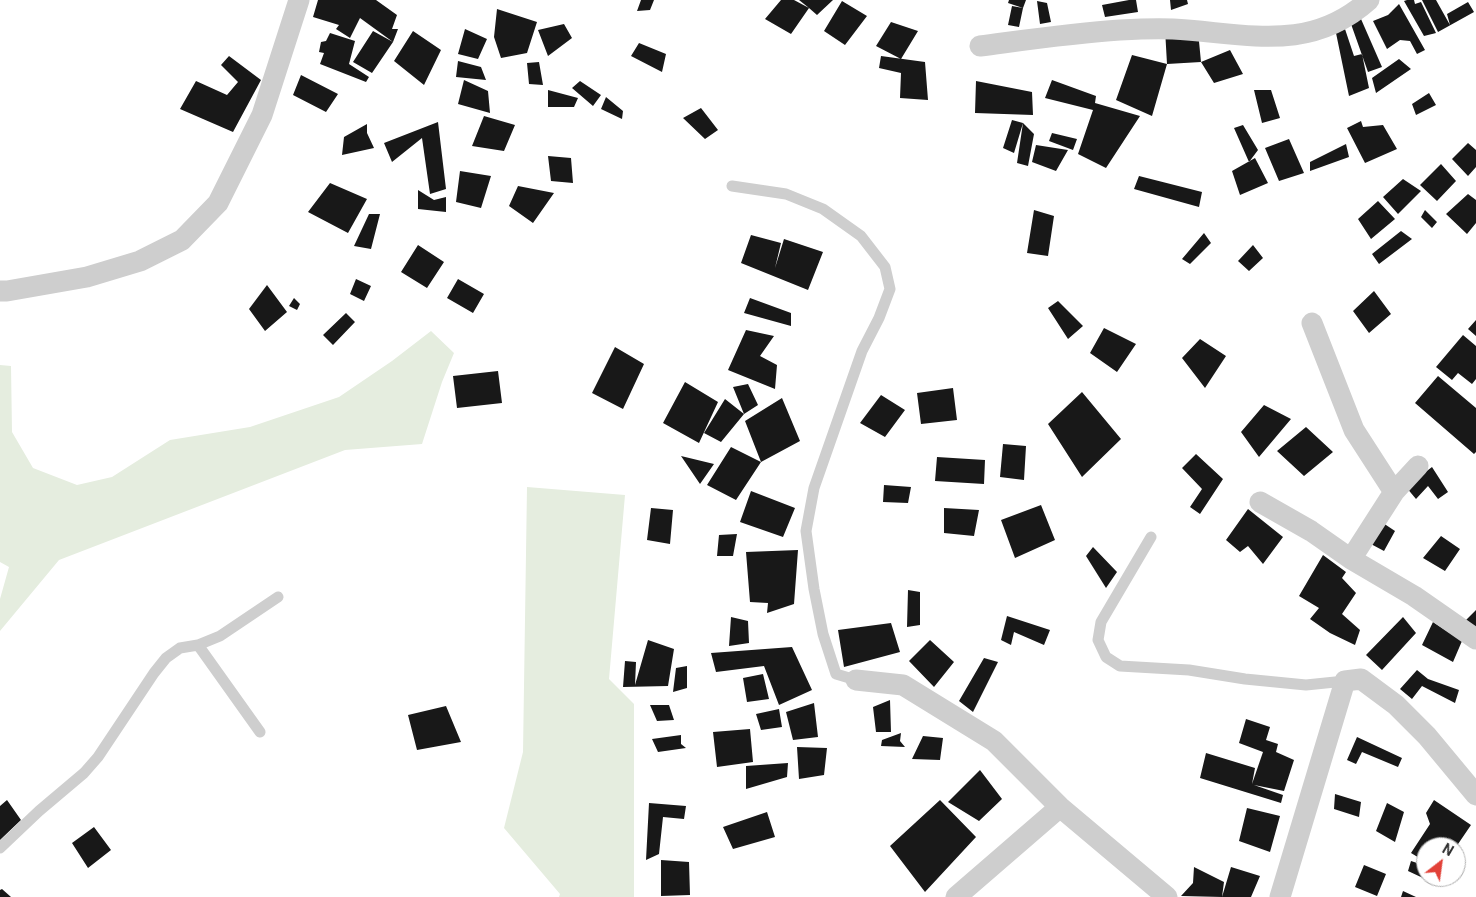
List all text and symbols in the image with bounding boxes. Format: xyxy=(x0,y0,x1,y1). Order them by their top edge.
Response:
north arrow xyxy=(1416,837,1466,887)
text: N xyxy=(1440,840,1456,859)

